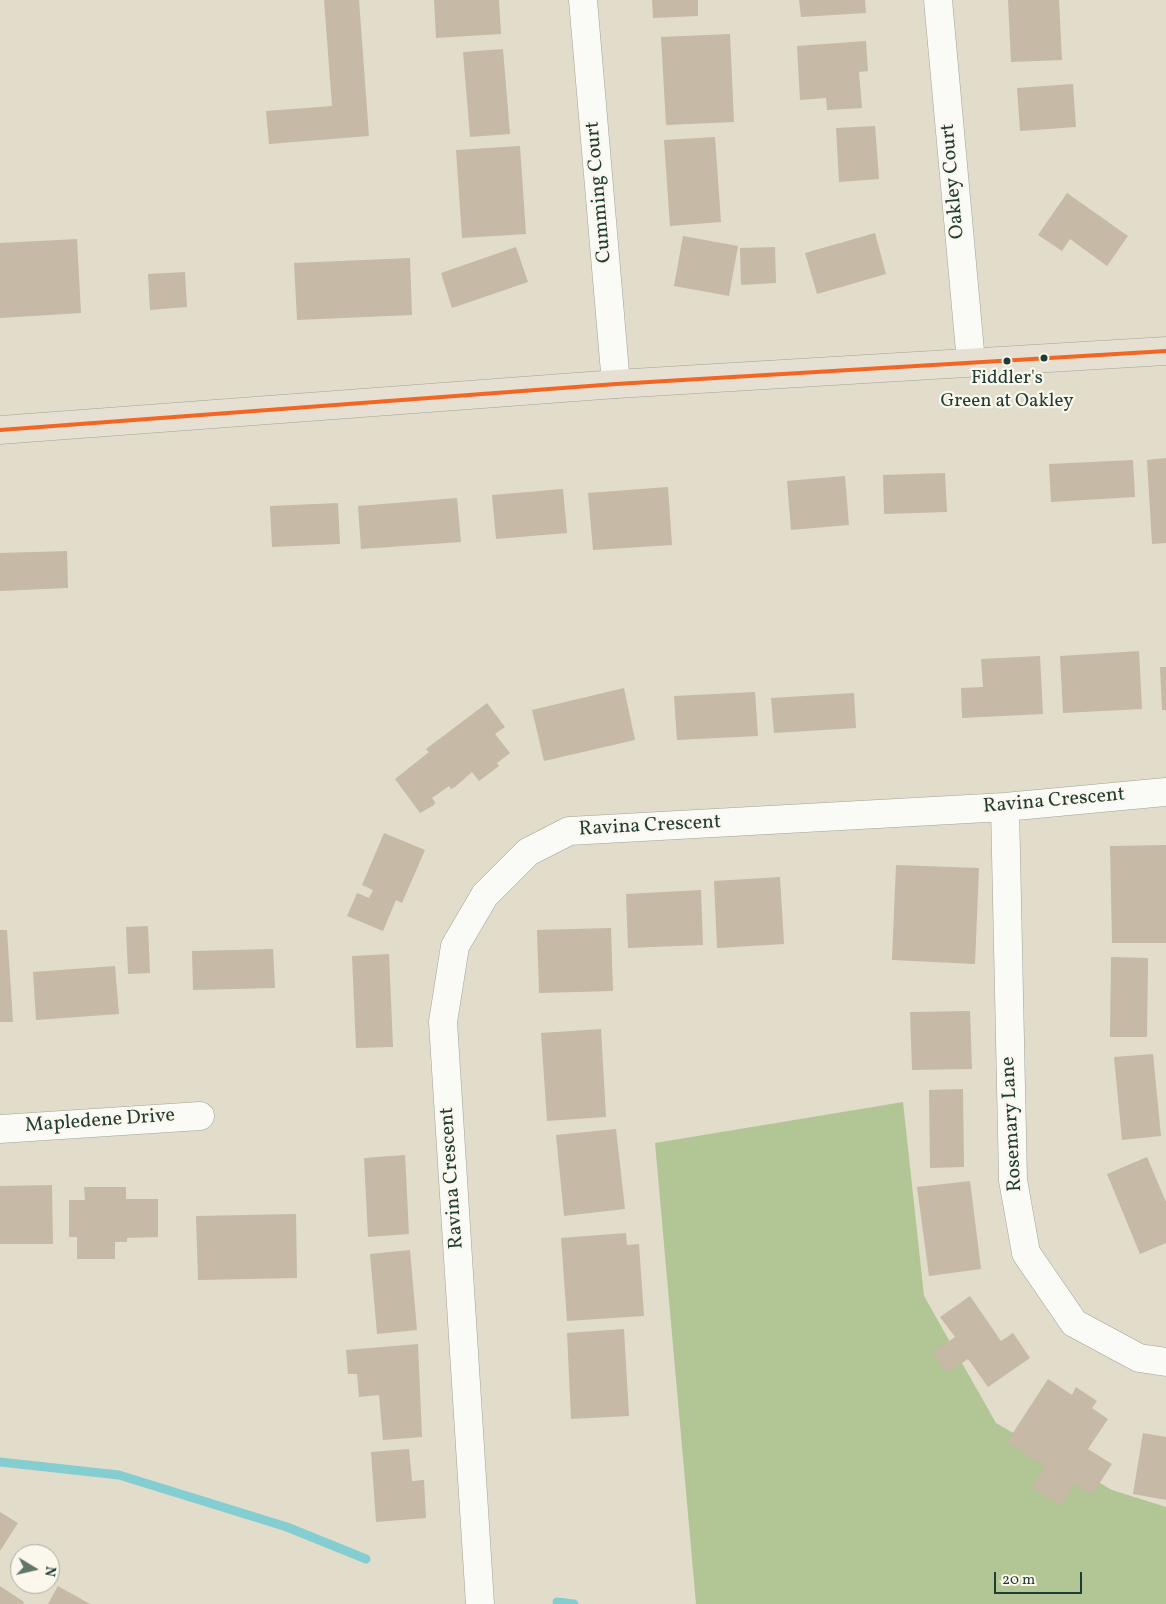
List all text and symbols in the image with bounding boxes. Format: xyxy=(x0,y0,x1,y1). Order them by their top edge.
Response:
street label: Cumming Court xyxy=(582,120,618,264)
street label: Oakley Court xyxy=(937,122,971,240)
unlabelled marker xyxy=(1039,353,1049,363)
marker: Fiddler's Green at Oakley xyxy=(1002,356,1012,366)
place label: Fiddler's Green at Oakley xyxy=(940,369,1074,413)
street label: Ravina Crescent xyxy=(982,784,1126,820)
street label: Ravina Crescent xyxy=(578,811,722,843)
street label: Rosemary Lane xyxy=(997,1056,1029,1192)
street label: Mapledene Drive xyxy=(24,1105,176,1139)
street label: Ravina Crescent xyxy=(436,1106,470,1250)
north arrow xyxy=(10,1544,60,1594)
scale bar xyxy=(996,1562,1084,1594)
text: N xyxy=(39,1565,60,1578)
text: 20 m xyxy=(1002,1570,1035,1591)

